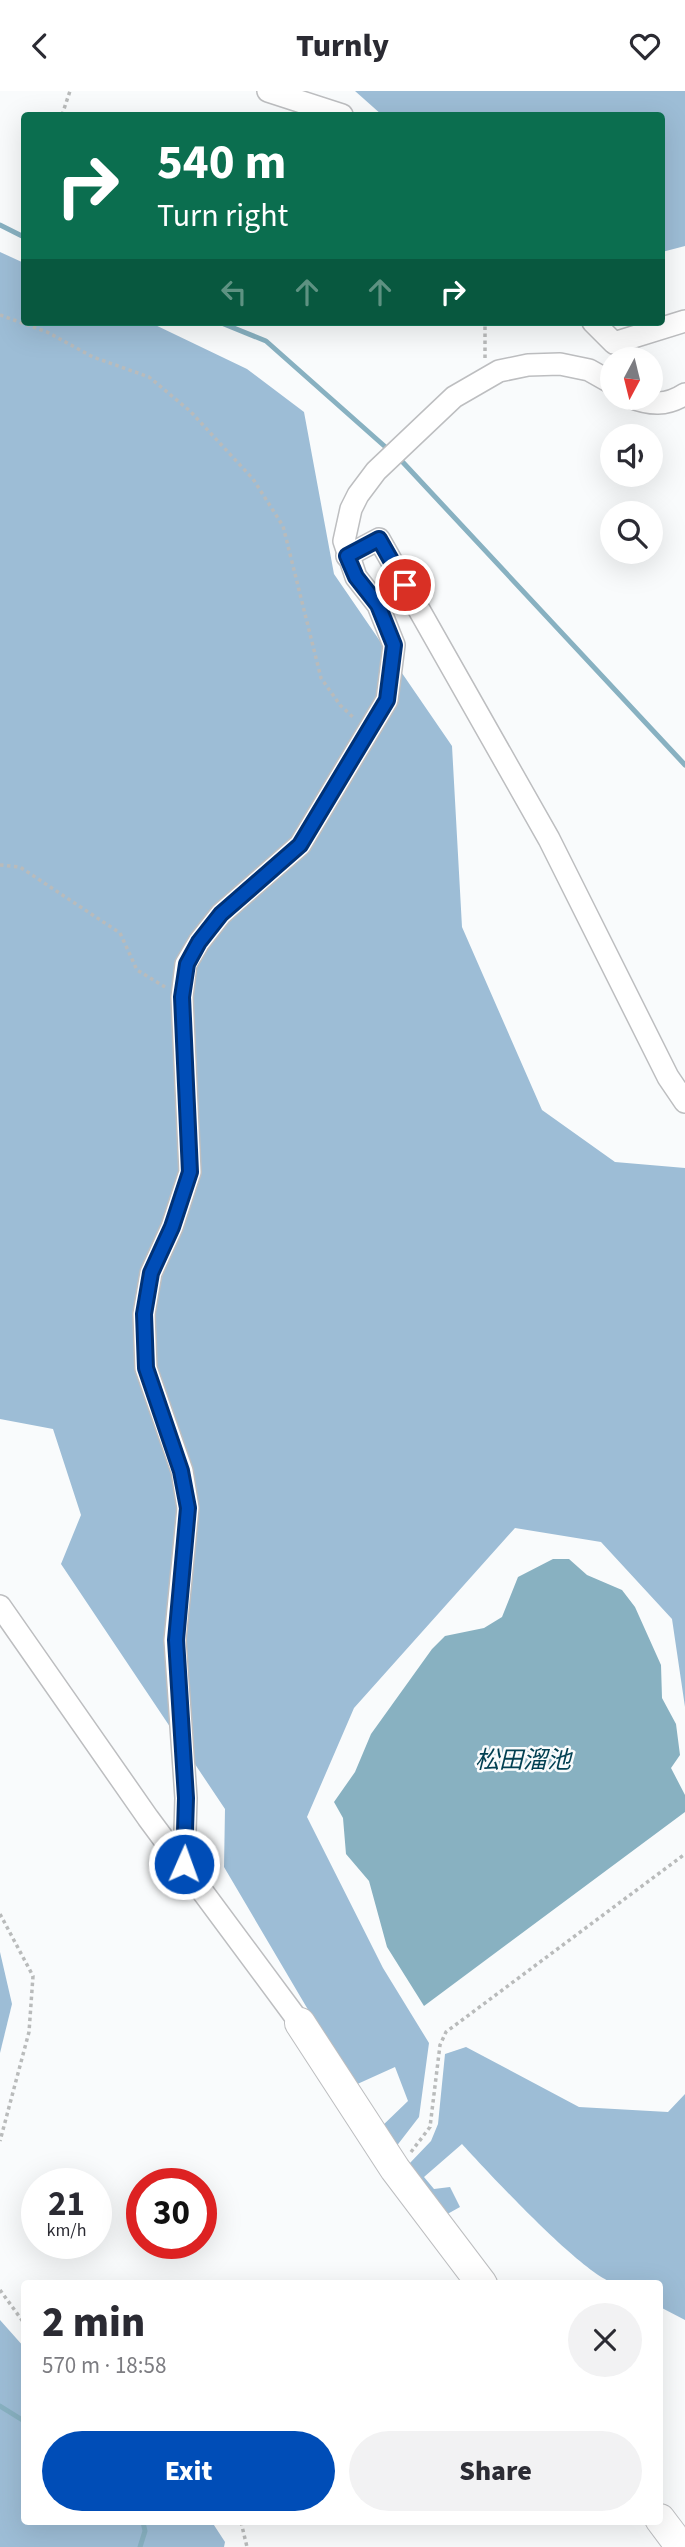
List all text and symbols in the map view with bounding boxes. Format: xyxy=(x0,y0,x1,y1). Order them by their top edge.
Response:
text: Turnly xyxy=(296,23,389,69)
icon: back xyxy=(21,27,59,65)
icon: heart xyxy=(626,27,664,65)
text: 540 m xyxy=(157,128,286,198)
icon: right xyxy=(42,140,133,231)
text: Turn right xyxy=(157,193,288,239)
icon: left xyxy=(215,273,253,311)
icon: ahead xyxy=(288,273,326,311)
icon: ahead xyxy=(361,273,399,311)
icon: right xyxy=(434,273,472,311)
north arrow xyxy=(600,347,663,409)
map controls xyxy=(600,347,663,564)
button: sound xyxy=(600,424,663,487)
button: search xyxy=(600,501,663,564)
pin xyxy=(375,555,435,615)
icon: arrive xyxy=(386,566,424,604)
water label: 松田溜池 xyxy=(475,1743,573,1778)
position arrow xyxy=(147,1827,221,1901)
speed limit sign: 30 xyxy=(126,2168,217,2259)
text: 21 xyxy=(48,2179,85,2229)
text: km/h xyxy=(47,2218,86,2243)
text: 2 min xyxy=(42,2293,145,2353)
button: close xyxy=(568,2303,642,2377)
text: 570 m · 18:58 xyxy=(42,2349,166,2382)
button: Exit xyxy=(42,2431,335,2511)
button: Share xyxy=(349,2431,642,2511)

